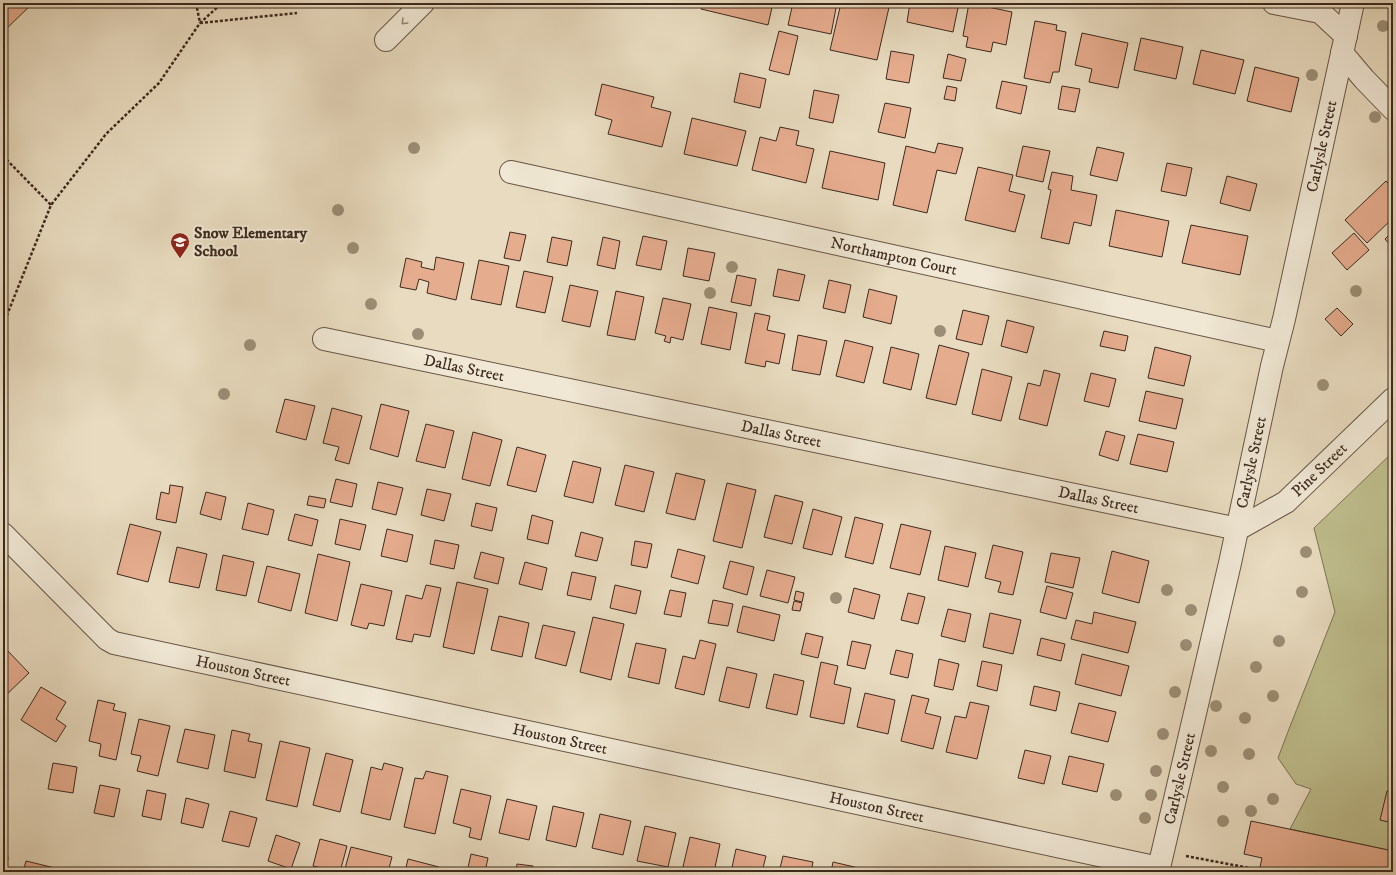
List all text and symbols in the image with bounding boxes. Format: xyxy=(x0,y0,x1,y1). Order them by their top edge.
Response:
one-way arrow xyxy=(401,17,409,25)
street label: Carlysle Street xyxy=(1302,98,1341,194)
place label: Snow Elementary School xyxy=(194,223,308,261)
school or university icon: Snow Elementary School xyxy=(169,231,191,259)
street label: Northampton Court xyxy=(829,233,959,280)
street label: Dallas Street xyxy=(422,350,506,386)
street label: Carlysle Street xyxy=(1232,415,1271,510)
street label: Dallas Street xyxy=(739,416,823,452)
street label: Pine Street xyxy=(1287,438,1351,501)
street label: Dallas Street xyxy=(1056,482,1141,518)
street label: Houston Street xyxy=(194,651,293,691)
street label: Houston Street xyxy=(511,719,609,759)
street label: Carlysle Street xyxy=(1159,731,1200,826)
street label: Houston Street xyxy=(827,787,926,827)

